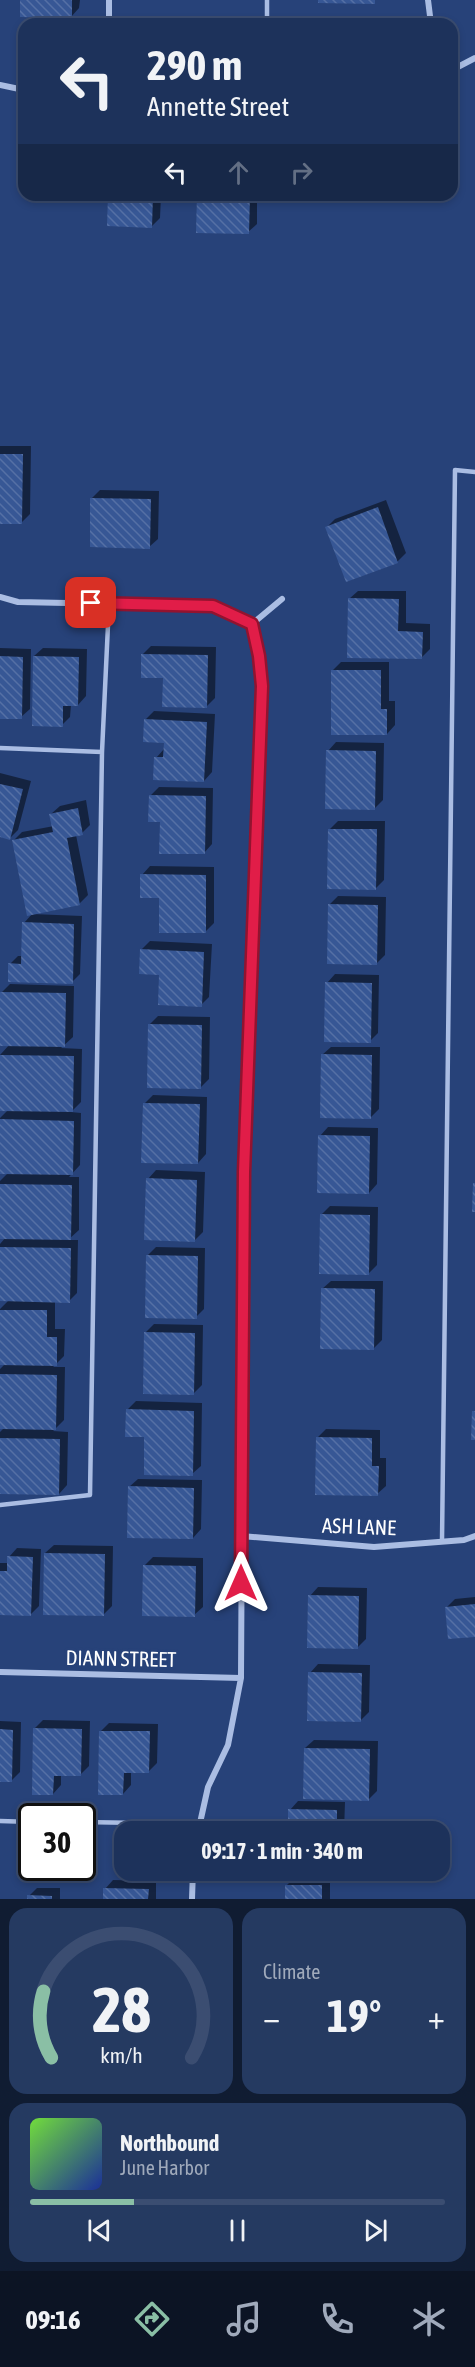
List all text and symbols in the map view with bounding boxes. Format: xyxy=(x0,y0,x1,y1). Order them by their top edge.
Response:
text: 290 m xyxy=(147,41,242,89)
icon: left xyxy=(48,42,126,120)
text: Annette Street xyxy=(147,91,289,122)
icon: left xyxy=(159,156,192,189)
icon: ahead xyxy=(222,156,255,189)
icon: right xyxy=(285,156,318,189)
pin xyxy=(65,577,116,628)
icon: arrive xyxy=(74,586,107,619)
street label: ASH LANE xyxy=(322,1513,396,1539)
position arrow xyxy=(209,1551,273,1615)
street label: DIANN STREET xyxy=(65,1645,177,1671)
speed limit sign: 30 xyxy=(18,1803,96,1881)
text: 09:17 · 1 min · 340 m xyxy=(201,1838,363,1864)
text: Climate xyxy=(263,1960,320,1983)
text: 28 xyxy=(92,1974,150,2045)
text: 19° xyxy=(327,1990,381,2042)
text: − xyxy=(263,1998,280,2036)
text: + xyxy=(428,1998,445,2036)
text: km/h xyxy=(100,2043,142,2068)
text: Northbound xyxy=(120,2130,219,2156)
text: June Harbor xyxy=(120,2156,209,2179)
icon: previous xyxy=(83,2214,116,2247)
icon: pause xyxy=(221,2214,254,2247)
icon: next xyxy=(359,2214,392,2247)
icon: directions xyxy=(131,2298,173,2340)
icon: music xyxy=(223,2298,265,2340)
icon: phone xyxy=(316,2298,358,2340)
icon: climate xyxy=(408,2298,450,2340)
text: 09:16 xyxy=(25,2304,81,2335)

